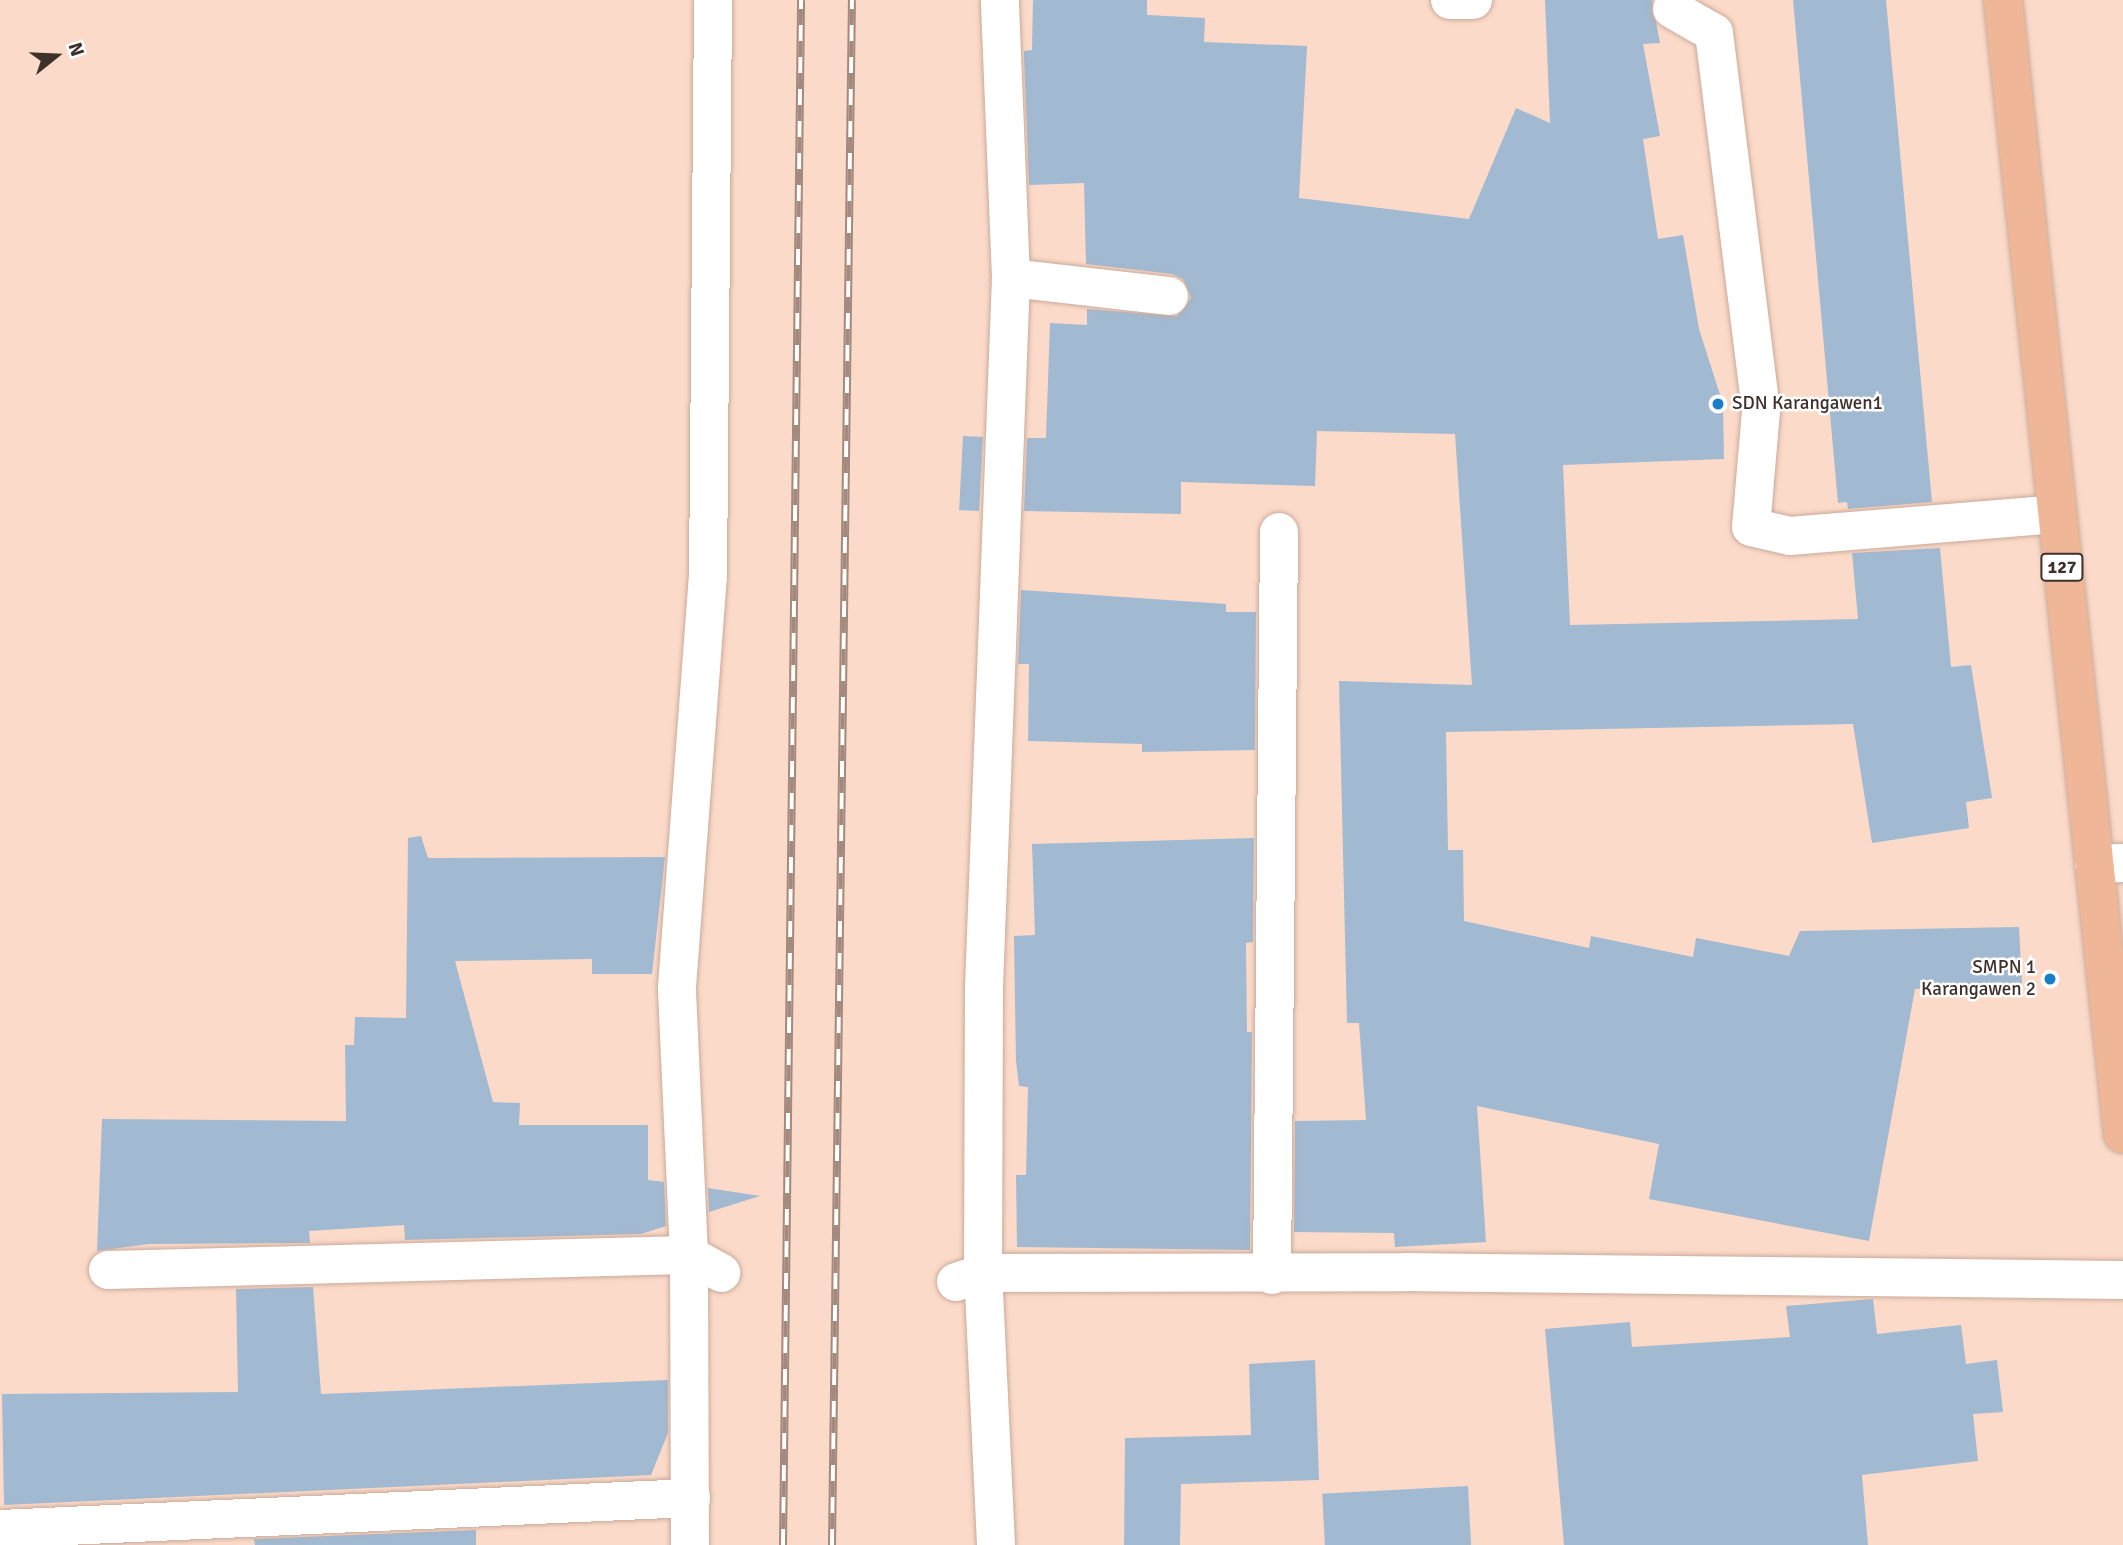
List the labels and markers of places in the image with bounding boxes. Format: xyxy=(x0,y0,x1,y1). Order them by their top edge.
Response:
place label: SDN Karangawen1 xyxy=(1732,393,1883,415)
marker: SDN Karangawen1 xyxy=(1710,396,1726,412)
place label: SMPN 1 Karangawen 2 xyxy=(1921,957,2036,1001)
marker: SMPN 1 Karangawen 2 xyxy=(2042,971,2058,987)

